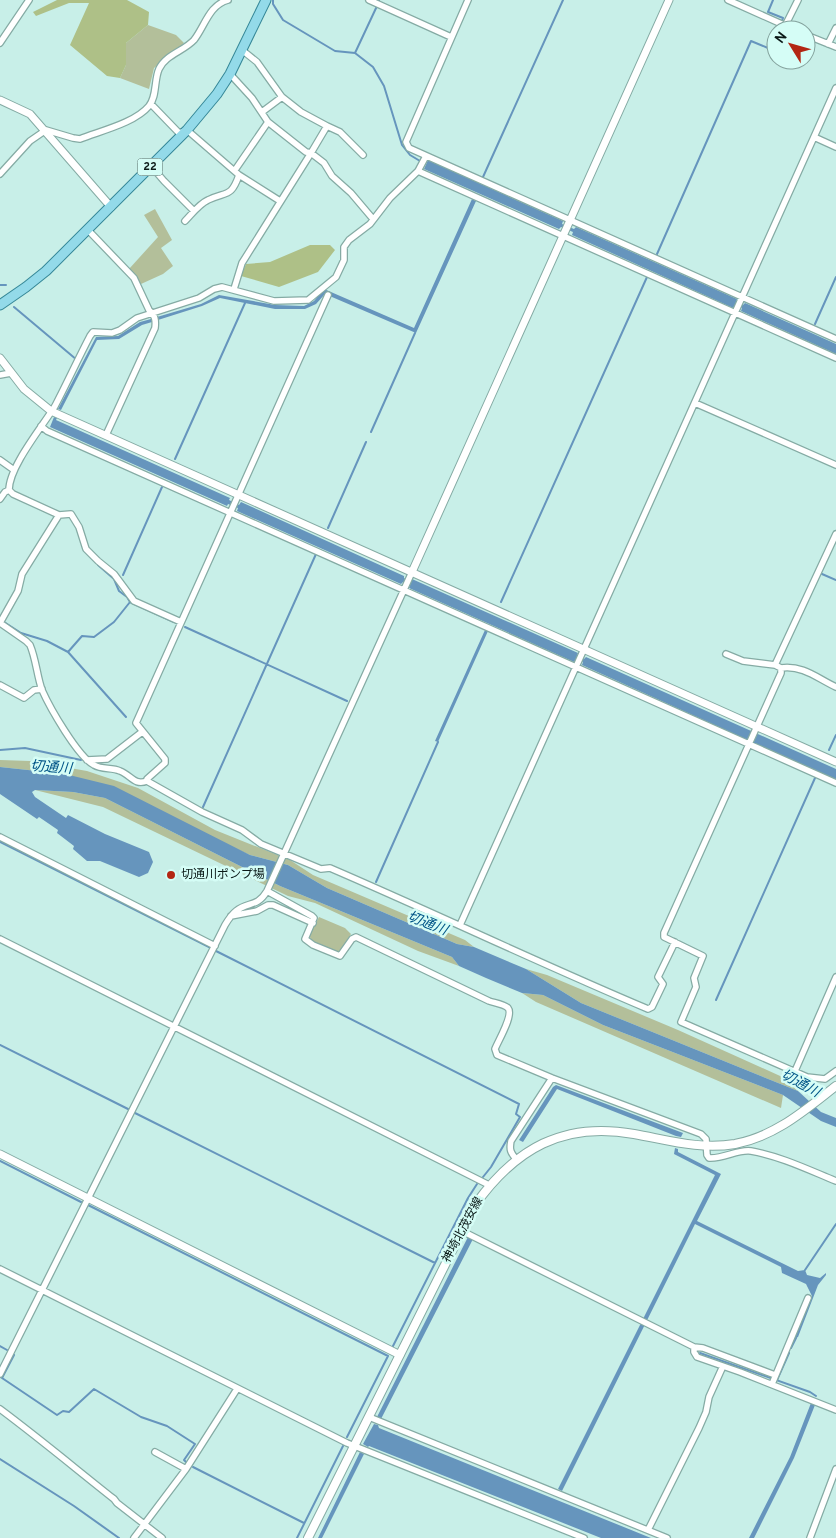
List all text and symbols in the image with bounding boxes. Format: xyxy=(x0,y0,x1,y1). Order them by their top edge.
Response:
north arrow xyxy=(766,20,816,70)
text: N xyxy=(772,29,792,47)
road number: 22 xyxy=(138,158,162,176)
water label: 切通川 xyxy=(29,758,75,778)
place label: 切通川ポンプ場 xyxy=(181,867,265,883)
marker: 切通川ポンプ場 xyxy=(165,869,177,881)
water label: 切通川 xyxy=(404,908,452,940)
water label: 切通川 xyxy=(777,1067,824,1102)
street label: 神埼北茂安線 xyxy=(439,1194,487,1266)

